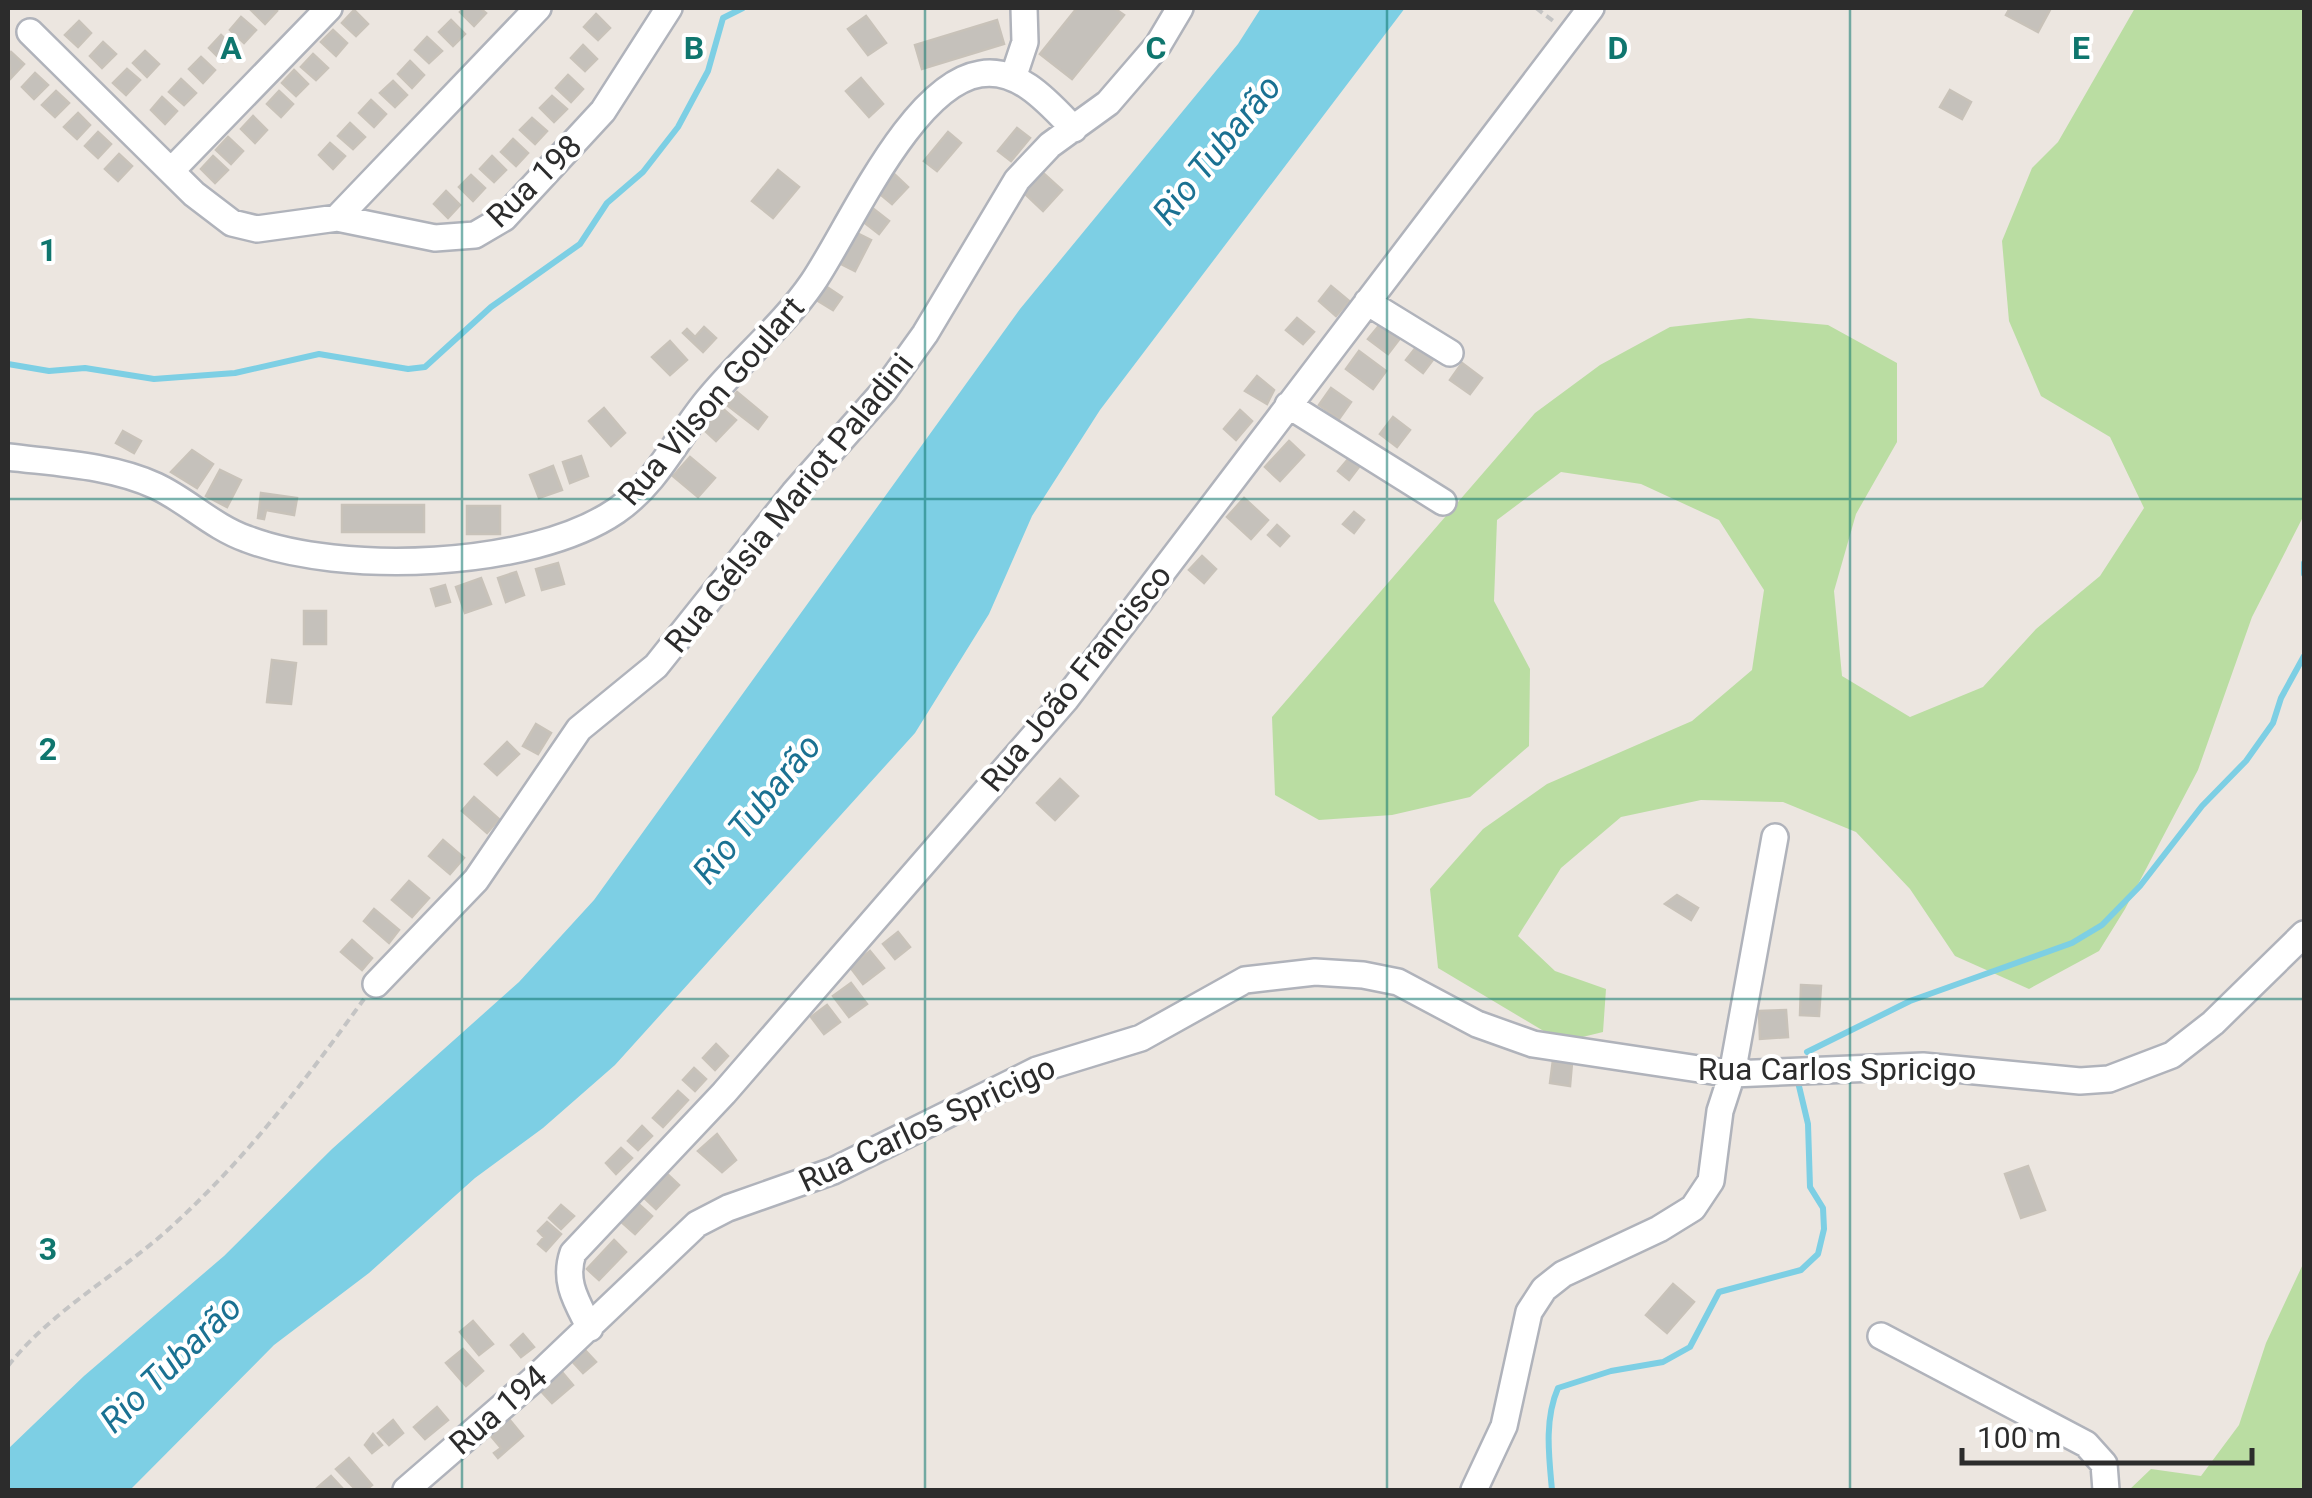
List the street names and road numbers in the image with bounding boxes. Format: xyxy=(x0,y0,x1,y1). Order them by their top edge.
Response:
street label: Rua 198 xyxy=(479,127,589,235)
street label: Rua Vilson Goulart xyxy=(610,289,812,513)
street label: Rua Gélsia Mariot Paladini xyxy=(657,346,921,660)
street label: Rua João Francisco xyxy=(973,557,1179,799)
street label: Rua Carlos Spricigo xyxy=(793,1048,1061,1200)
street label: Rua Carlos Spricigo xyxy=(1698,1050,1976,1088)
street label: Rua 194 xyxy=(442,1357,554,1463)

